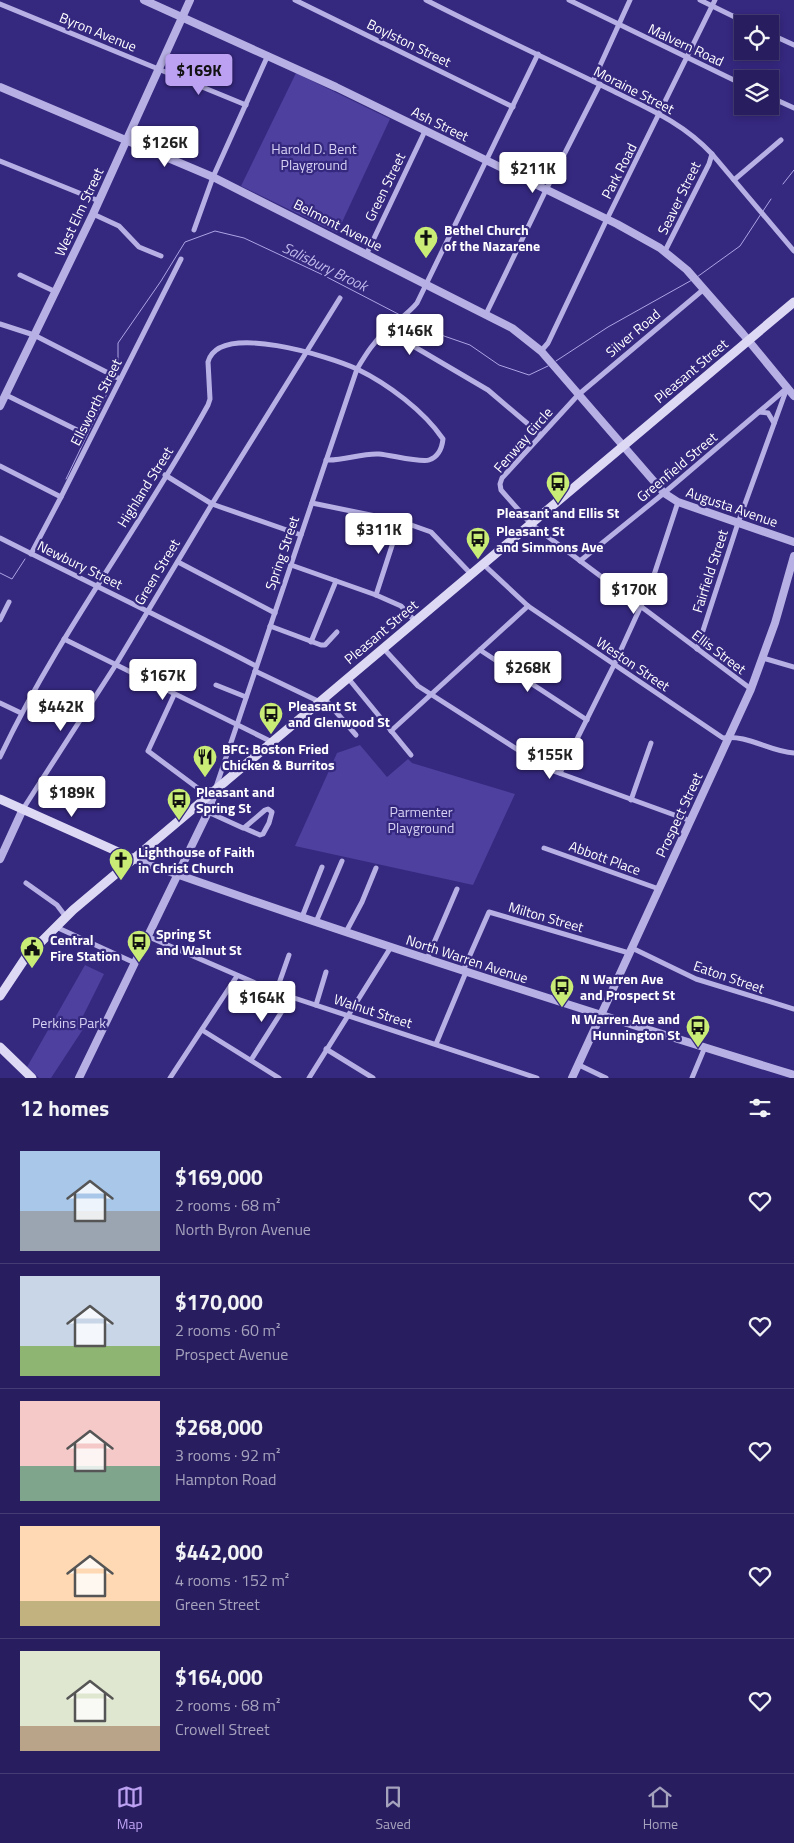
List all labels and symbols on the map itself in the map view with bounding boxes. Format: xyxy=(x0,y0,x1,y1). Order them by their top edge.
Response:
street label: Byron Avenue xyxy=(56,6,140,57)
street label: Boylston Street xyxy=(364,13,455,72)
street label: Malvern Road xyxy=(645,18,728,71)
pin: $169K xyxy=(164,54,234,96)
street label: Moraine Street xyxy=(590,60,678,119)
street label: Ash Street xyxy=(408,101,473,147)
pin: $126K xyxy=(130,126,200,168)
park label: Harold D. Bent Playground xyxy=(271,138,357,175)
street label: Park Road xyxy=(596,139,642,202)
street label: Green Street xyxy=(359,149,410,225)
pin: $211K xyxy=(498,152,568,194)
street label: Seaver Street xyxy=(652,157,705,238)
street label: West Elm Street xyxy=(49,164,108,260)
street label: Belmont Avenue xyxy=(290,193,386,256)
place label: Bethel Church of the Nazarene xyxy=(444,219,540,256)
church icon: Bethel Church of the Nazarene xyxy=(413,225,439,259)
water label: Salisbury Brook xyxy=(279,236,374,298)
street label: Silver Road xyxy=(601,303,665,362)
pin: $146K xyxy=(375,314,445,356)
street label: Pleasant Street xyxy=(649,333,732,408)
street label: Ellsworth Street xyxy=(65,355,127,449)
street label: Fenway Circle xyxy=(488,402,557,477)
street label: Greenfield Street xyxy=(632,427,722,507)
street label: Highland Street xyxy=(111,442,178,531)
bus stop icon: Pleasant and Ellis St xyxy=(545,470,571,504)
street label: Augusta Avenue xyxy=(683,481,781,532)
place label: Pleasant and Ellis St xyxy=(497,502,619,523)
pin: $311K xyxy=(344,512,414,555)
street label: Spring Street xyxy=(259,513,304,593)
place label: Pleasant St and Simmons Ave xyxy=(496,520,604,557)
bus stop icon: Pleasant St and Simmons Ave xyxy=(465,526,491,560)
street label: Fairfield Street xyxy=(686,526,733,615)
street label: Green Street xyxy=(128,534,185,609)
street label: Newbury Street xyxy=(34,535,127,594)
pin: $170K xyxy=(599,572,669,615)
street label: Pleasant Street xyxy=(339,594,422,669)
street label: Ellis Street xyxy=(688,624,751,679)
street label: Weston Street xyxy=(592,631,674,696)
pin: $268K xyxy=(493,650,563,693)
pin: $167K xyxy=(128,658,198,701)
pin: $442K xyxy=(26,690,96,732)
place label: Pleasant St and Glenwood St xyxy=(288,695,390,732)
bus stop icon: Pleasant St and Glenwood St xyxy=(258,701,284,735)
place label: BFC: Boston Fried Chicken & Burritos xyxy=(222,738,335,775)
pin: $155K xyxy=(515,738,585,780)
restaurant icon: BFC: Boston Fried Chicken & Burritos xyxy=(192,744,218,778)
street label: Prospect Street xyxy=(650,769,707,861)
pin: $189K xyxy=(37,776,107,818)
place label: Pleasant and Spring St xyxy=(196,781,275,818)
bus stop icon: Pleasant and Spring St xyxy=(166,787,192,821)
park label: Parmenter Playground xyxy=(388,801,454,838)
street label: Abbott Place xyxy=(566,835,644,880)
place label: Lighthouse of Faith in Christ Church xyxy=(138,841,255,878)
church icon: Lighthouse of Faith in Christ Church xyxy=(108,847,134,881)
street label: Milton Street xyxy=(506,896,586,937)
place label: Spring St and Walnut St xyxy=(156,923,242,960)
place label: Central Fire Station xyxy=(50,929,120,966)
bus stop icon: Spring St and Walnut St xyxy=(126,929,152,963)
street label: North Warren Avenue xyxy=(403,929,531,988)
public building icon: Central Fire Station xyxy=(19,935,45,969)
street label: Eaton Street xyxy=(691,955,768,998)
place label: N Warren Ave and Prospect St xyxy=(580,968,675,1005)
bus stop icon: N Warren Ave and Prospect St xyxy=(549,974,575,1008)
pin: $164K xyxy=(227,980,297,1023)
street label: Walnut Street xyxy=(331,988,415,1033)
place label: N Warren Ave and Hunnington St xyxy=(571,1008,680,1045)
park label: Perkins Park xyxy=(32,1012,106,1033)
bus stop icon: N Warren Ave and Hunnington St xyxy=(685,1014,711,1048)

